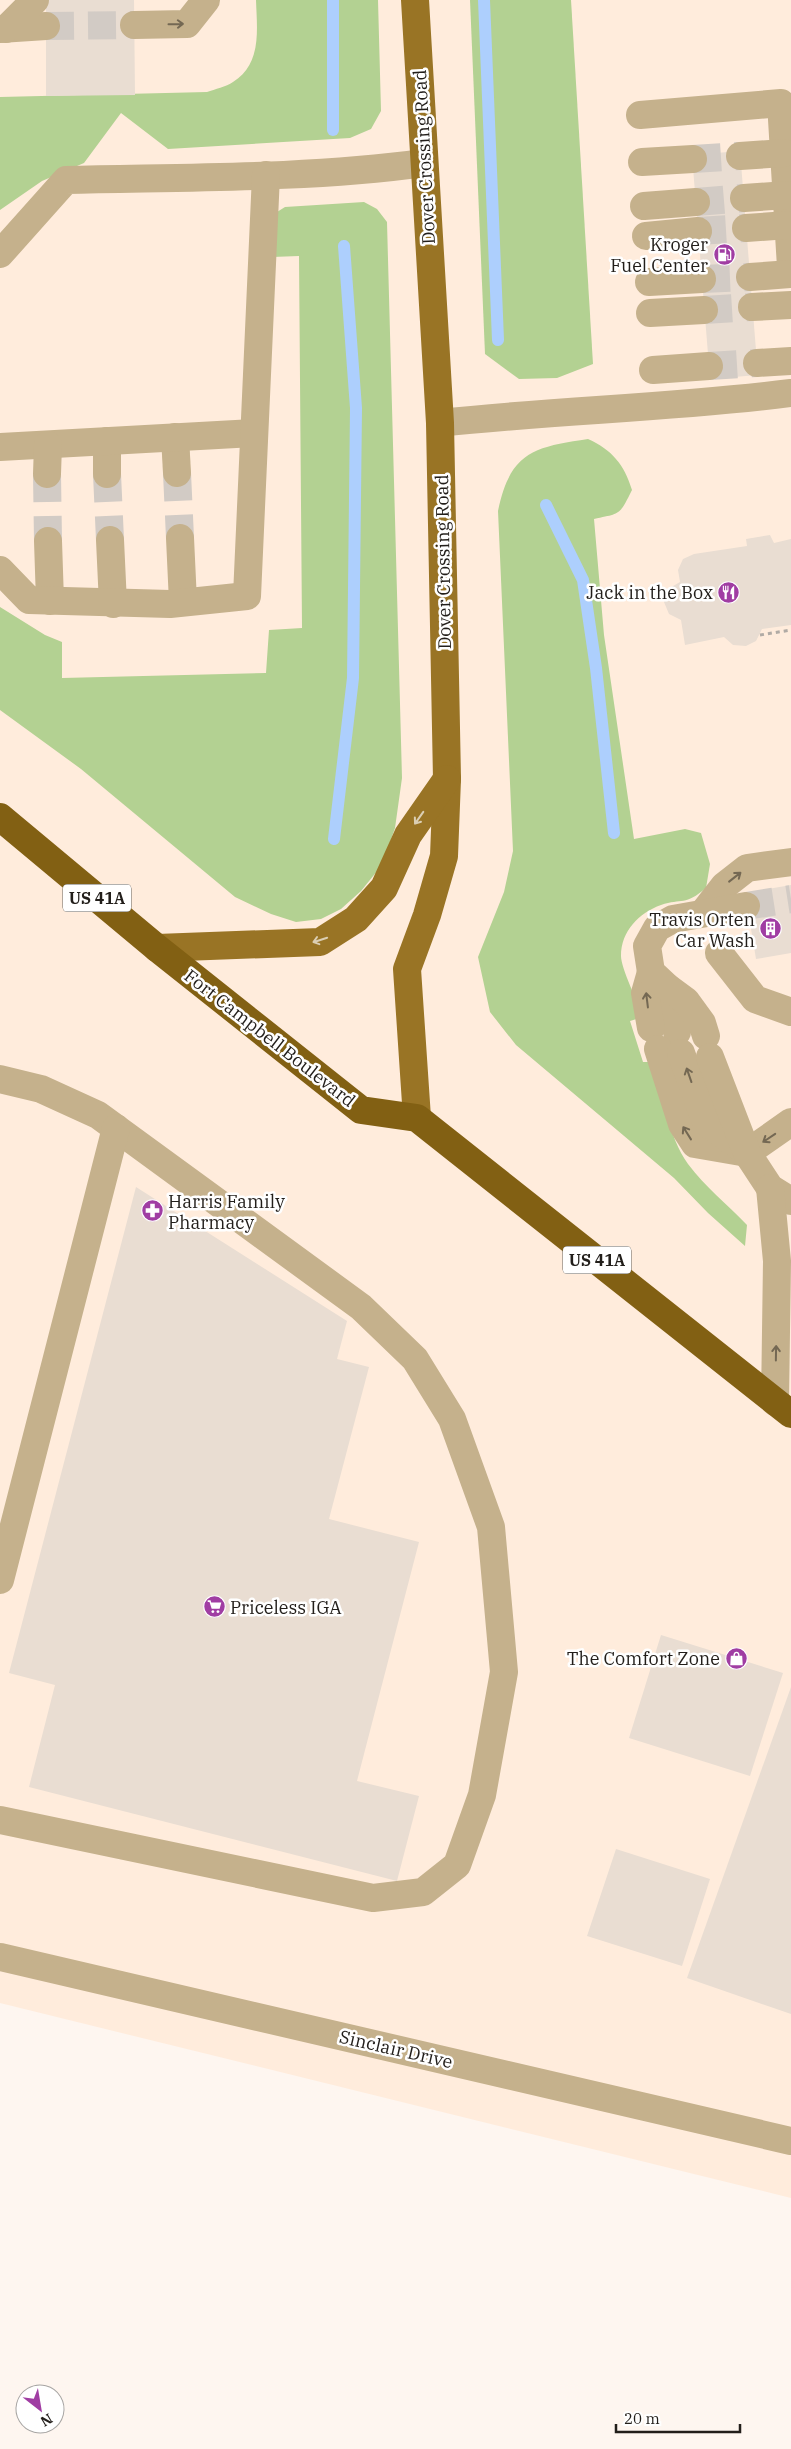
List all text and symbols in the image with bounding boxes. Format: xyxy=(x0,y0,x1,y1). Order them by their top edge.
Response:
one-way arrow xyxy=(168,19,184,29)
street label: Dover Crossing Road xyxy=(408,69,440,245)
place label: Kroger Fuel Center xyxy=(610,233,708,277)
fuel station icon: Kroger Fuel Center xyxy=(712,242,736,266)
street label: Dover Crossing Road xyxy=(430,474,456,650)
restaurant icon: Jack in the Box xyxy=(717,580,741,604)
place label: Jack in the Box xyxy=(586,581,713,604)
one-way arrow xyxy=(414,811,424,825)
one-way arrow xyxy=(728,872,742,882)
road number: US 41A xyxy=(63,884,131,911)
place label: Travis Orten Car Wash xyxy=(649,908,755,952)
building icon: Travis Orten Car Wash xyxy=(759,917,783,941)
one-way arrow xyxy=(312,935,328,945)
street label: Fort Campbell Boulevard xyxy=(180,964,360,1112)
one-way arrow xyxy=(642,992,652,1008)
one-way arrow xyxy=(684,1068,693,1083)
one-way arrow xyxy=(682,1126,693,1140)
one-way arrow xyxy=(762,1133,776,1143)
place label: Harris Family Pharmacy xyxy=(168,1190,285,1234)
pharmacy icon: Harris Family Pharmacy xyxy=(140,1199,164,1223)
road number: US 41A xyxy=(563,1246,631,1274)
one-way arrow xyxy=(771,1346,781,1362)
supermarket icon: Priceless IGA xyxy=(202,1595,226,1619)
place label: Priceless IGA xyxy=(230,1596,342,1619)
shop icon: The Comfort Zone xyxy=(724,1646,748,1670)
place label: The Comfort Zone xyxy=(567,1647,720,1670)
street label: Sinclair Drive xyxy=(337,2025,455,2073)
north arrow xyxy=(15,2384,65,2434)
scale bar xyxy=(616,2402,740,2434)
text: 20 m xyxy=(624,2409,660,2428)
text: N xyxy=(37,2410,56,2431)

